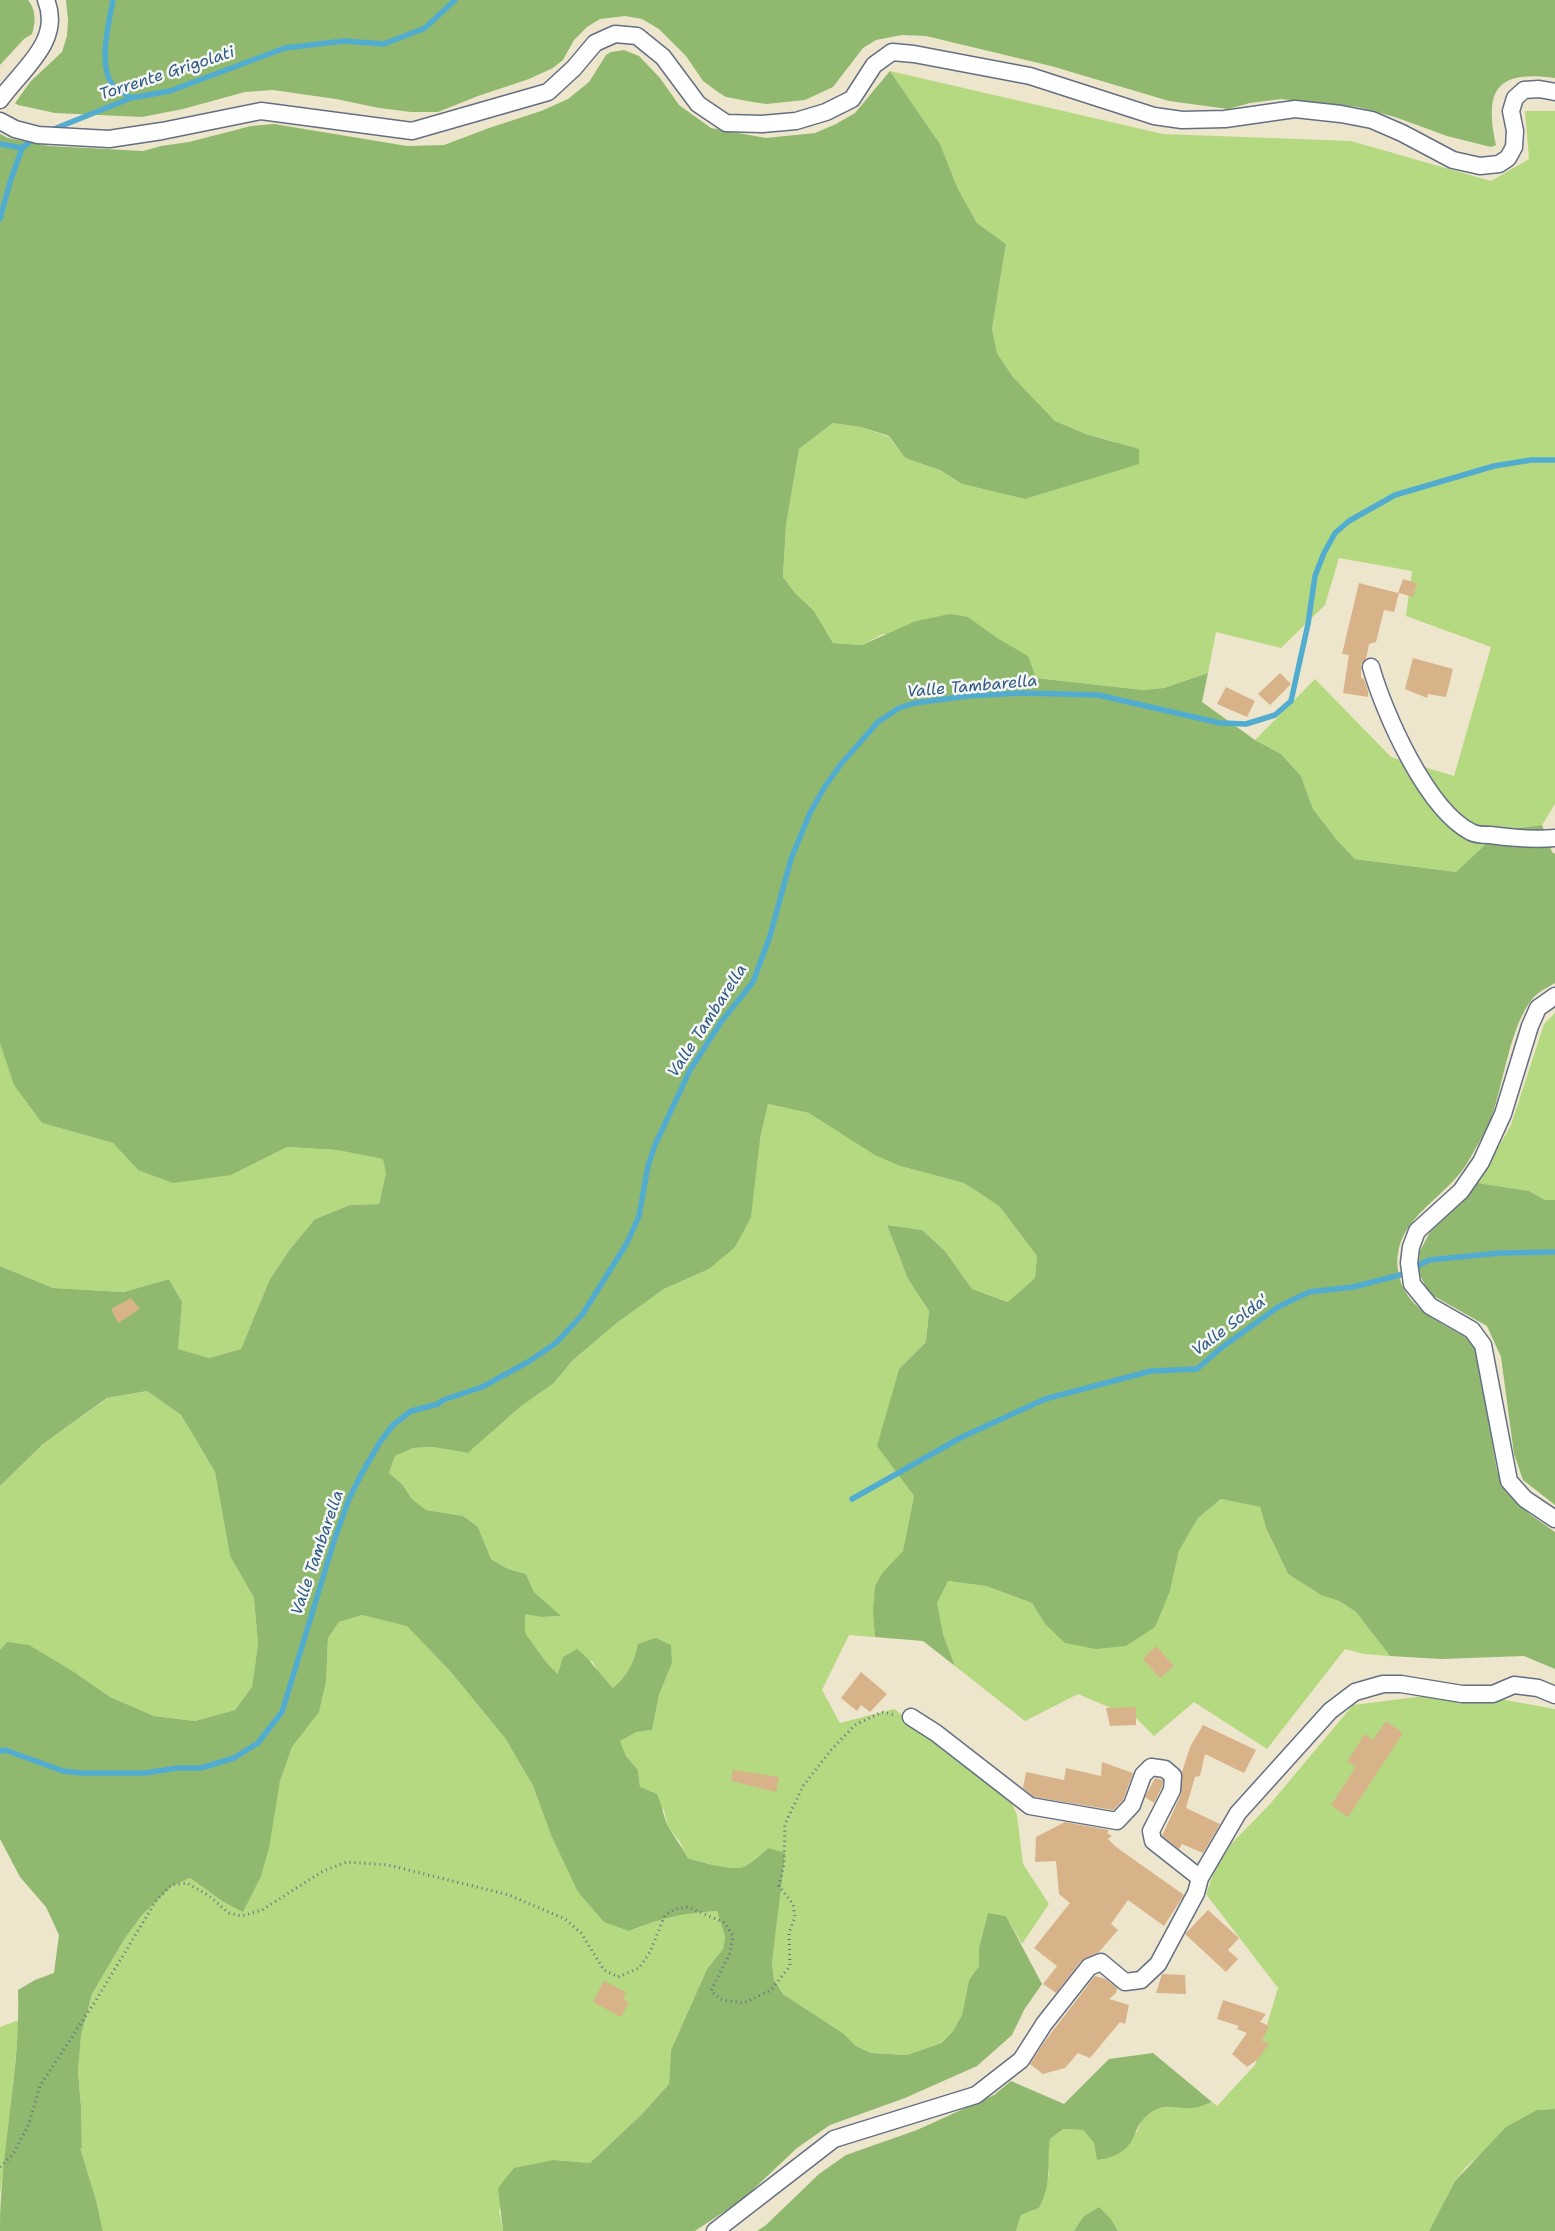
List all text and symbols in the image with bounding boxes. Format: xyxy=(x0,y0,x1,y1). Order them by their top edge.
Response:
water label: Torrente Grigolati xyxy=(97,43,237,105)
water label: Valle Tambarella xyxy=(906,672,1038,702)
water label: Valle Tambarella xyxy=(664,961,752,1081)
water label: Valle Solda' xyxy=(1188,1291,1272,1361)
water label: Valle Tambarella xyxy=(288,1488,348,1618)

